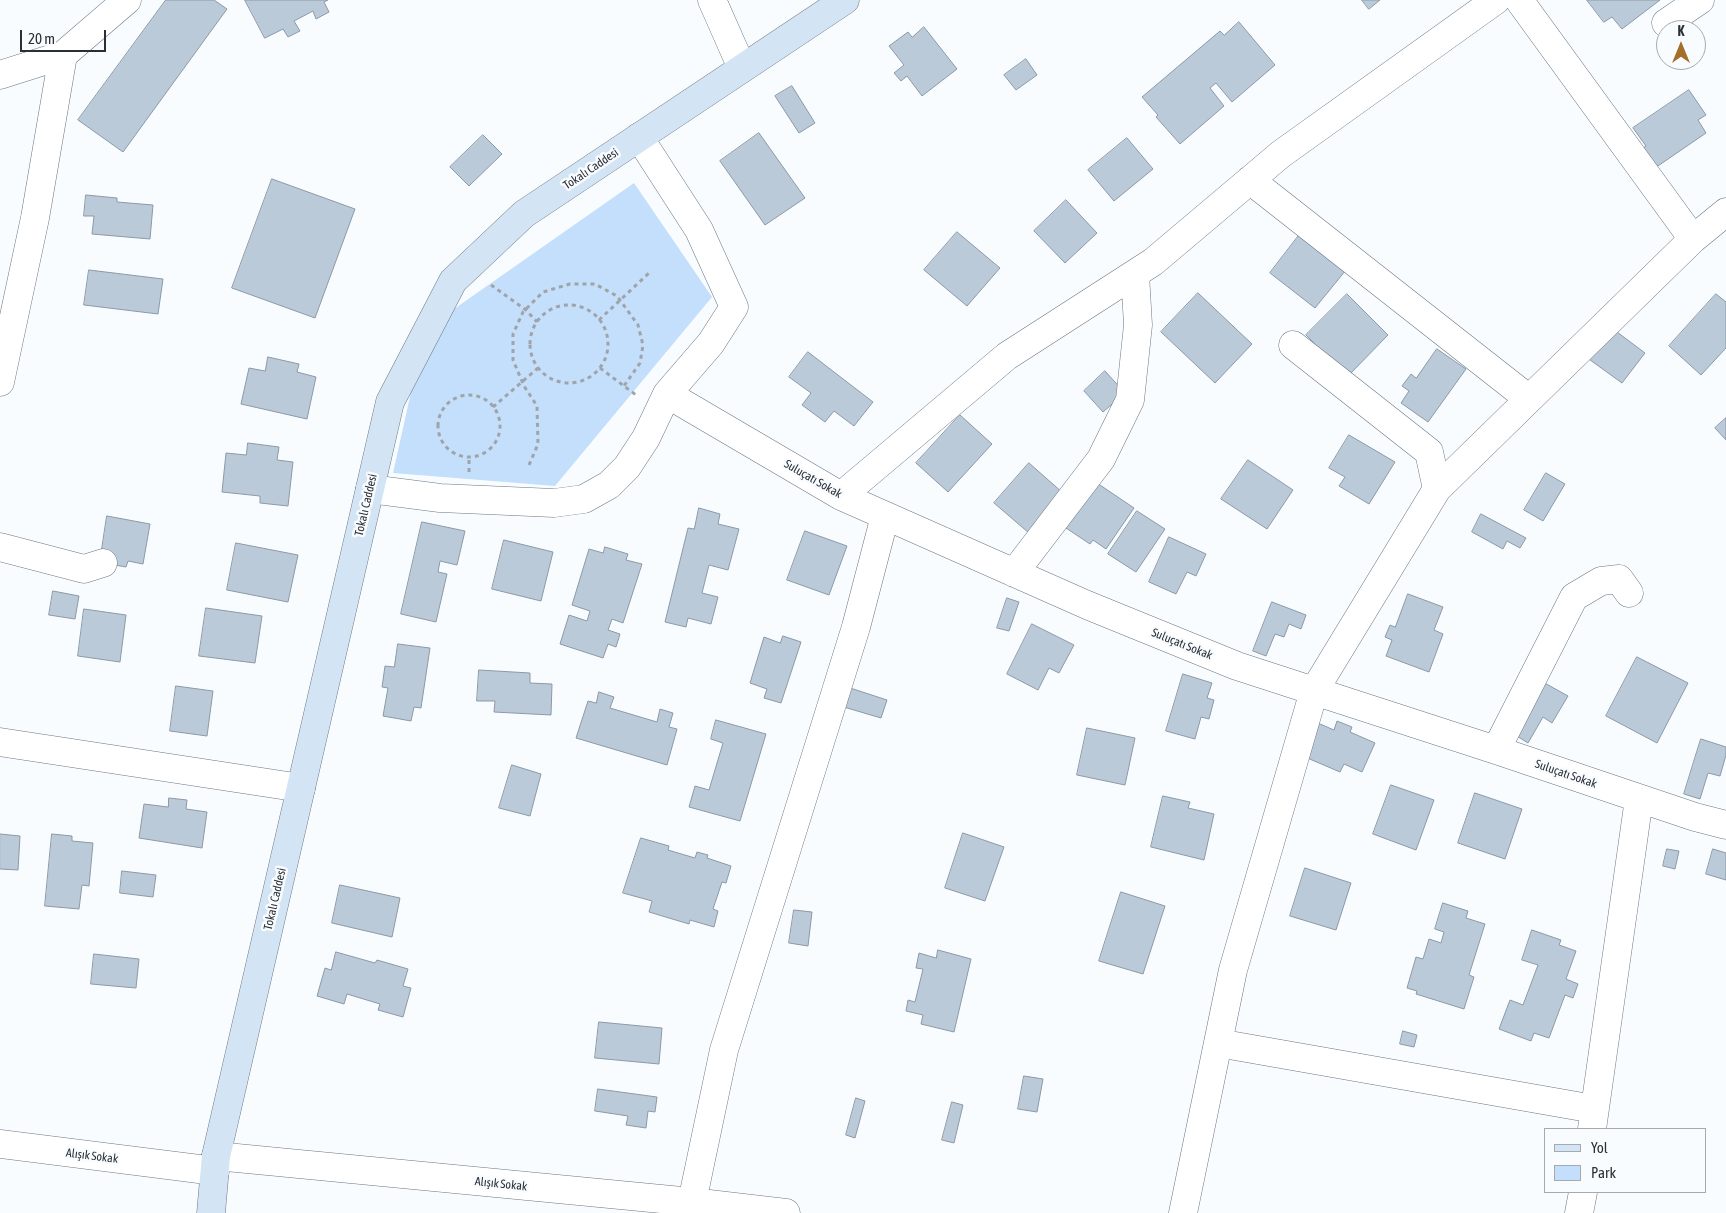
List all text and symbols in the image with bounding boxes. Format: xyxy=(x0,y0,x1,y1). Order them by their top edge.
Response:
scale bar xyxy=(22,20,109,52)
north arrow xyxy=(1656,20,1706,70)
text: K xyxy=(1678,23,1684,39)
text: 20 m xyxy=(28,30,55,47)
street label: Tokalı Caddesi xyxy=(561,145,621,193)
street label: Suluçatı Sokak xyxy=(781,457,845,501)
street label: Tokalı Caddesi xyxy=(352,472,380,538)
street label: Suluçatı Sokak xyxy=(1149,625,1215,663)
street label: Suluçatı Sokak xyxy=(1533,757,1599,791)
street label: Tokalı Caddesi xyxy=(261,866,289,932)
legend xyxy=(1544,1128,1706,1193)
text: Yol xyxy=(1591,1139,1608,1156)
street label: Alışık Sokak xyxy=(65,1146,119,1166)
text: Park xyxy=(1591,1164,1616,1181)
street label: Alışık Sokak xyxy=(474,1174,528,1194)

